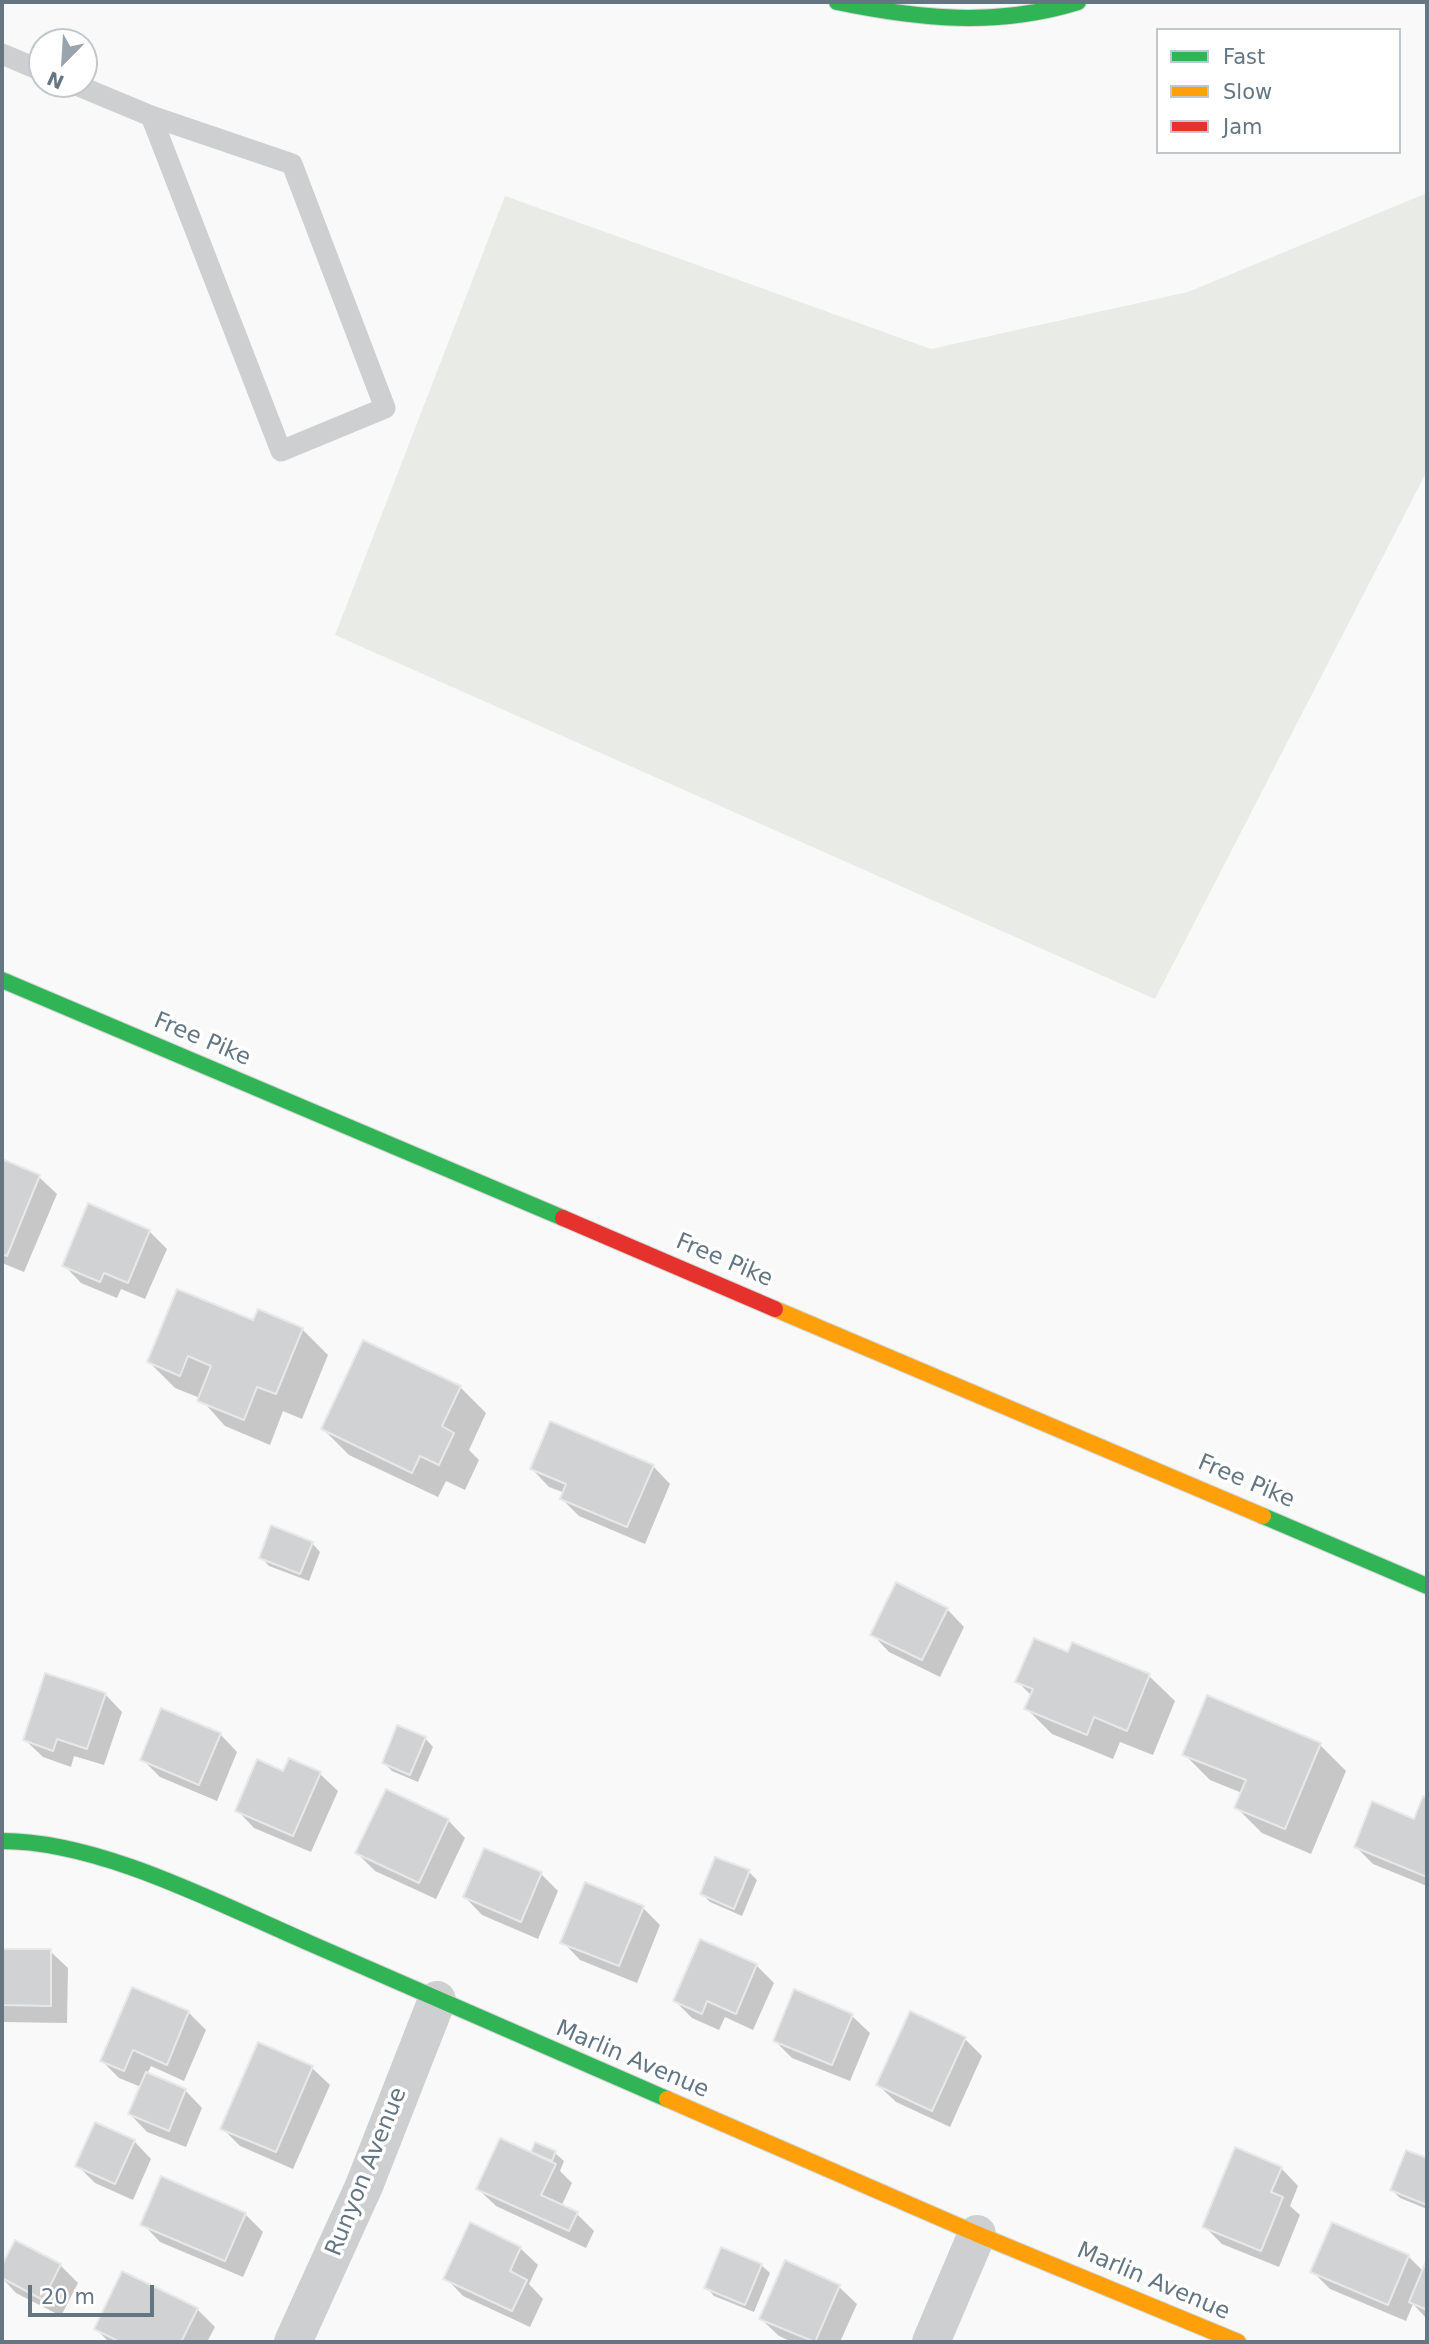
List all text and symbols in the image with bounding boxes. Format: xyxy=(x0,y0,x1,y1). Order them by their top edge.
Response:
north arrow xyxy=(28,28,98,98)
legend xyxy=(1156,28,1401,154)
text: Fast xyxy=(1223,45,1265,69)
text: N xyxy=(44,67,67,94)
text: Slow xyxy=(1223,80,1272,104)
text: Jam xyxy=(1223,115,1263,139)
street label: Free Pike xyxy=(149,1007,255,1073)
street label: Free Pike xyxy=(671,1228,777,1294)
street label: Free Pike xyxy=(1193,1449,1299,1515)
street label: Marlin Avenue xyxy=(551,2015,713,2105)
street label: Runyon Avenue xyxy=(321,2084,413,2260)
street label: Marlin Avenue xyxy=(1072,2237,1234,2327)
scale bar xyxy=(32,2270,158,2314)
text: 20 m xyxy=(41,2285,95,2309)

